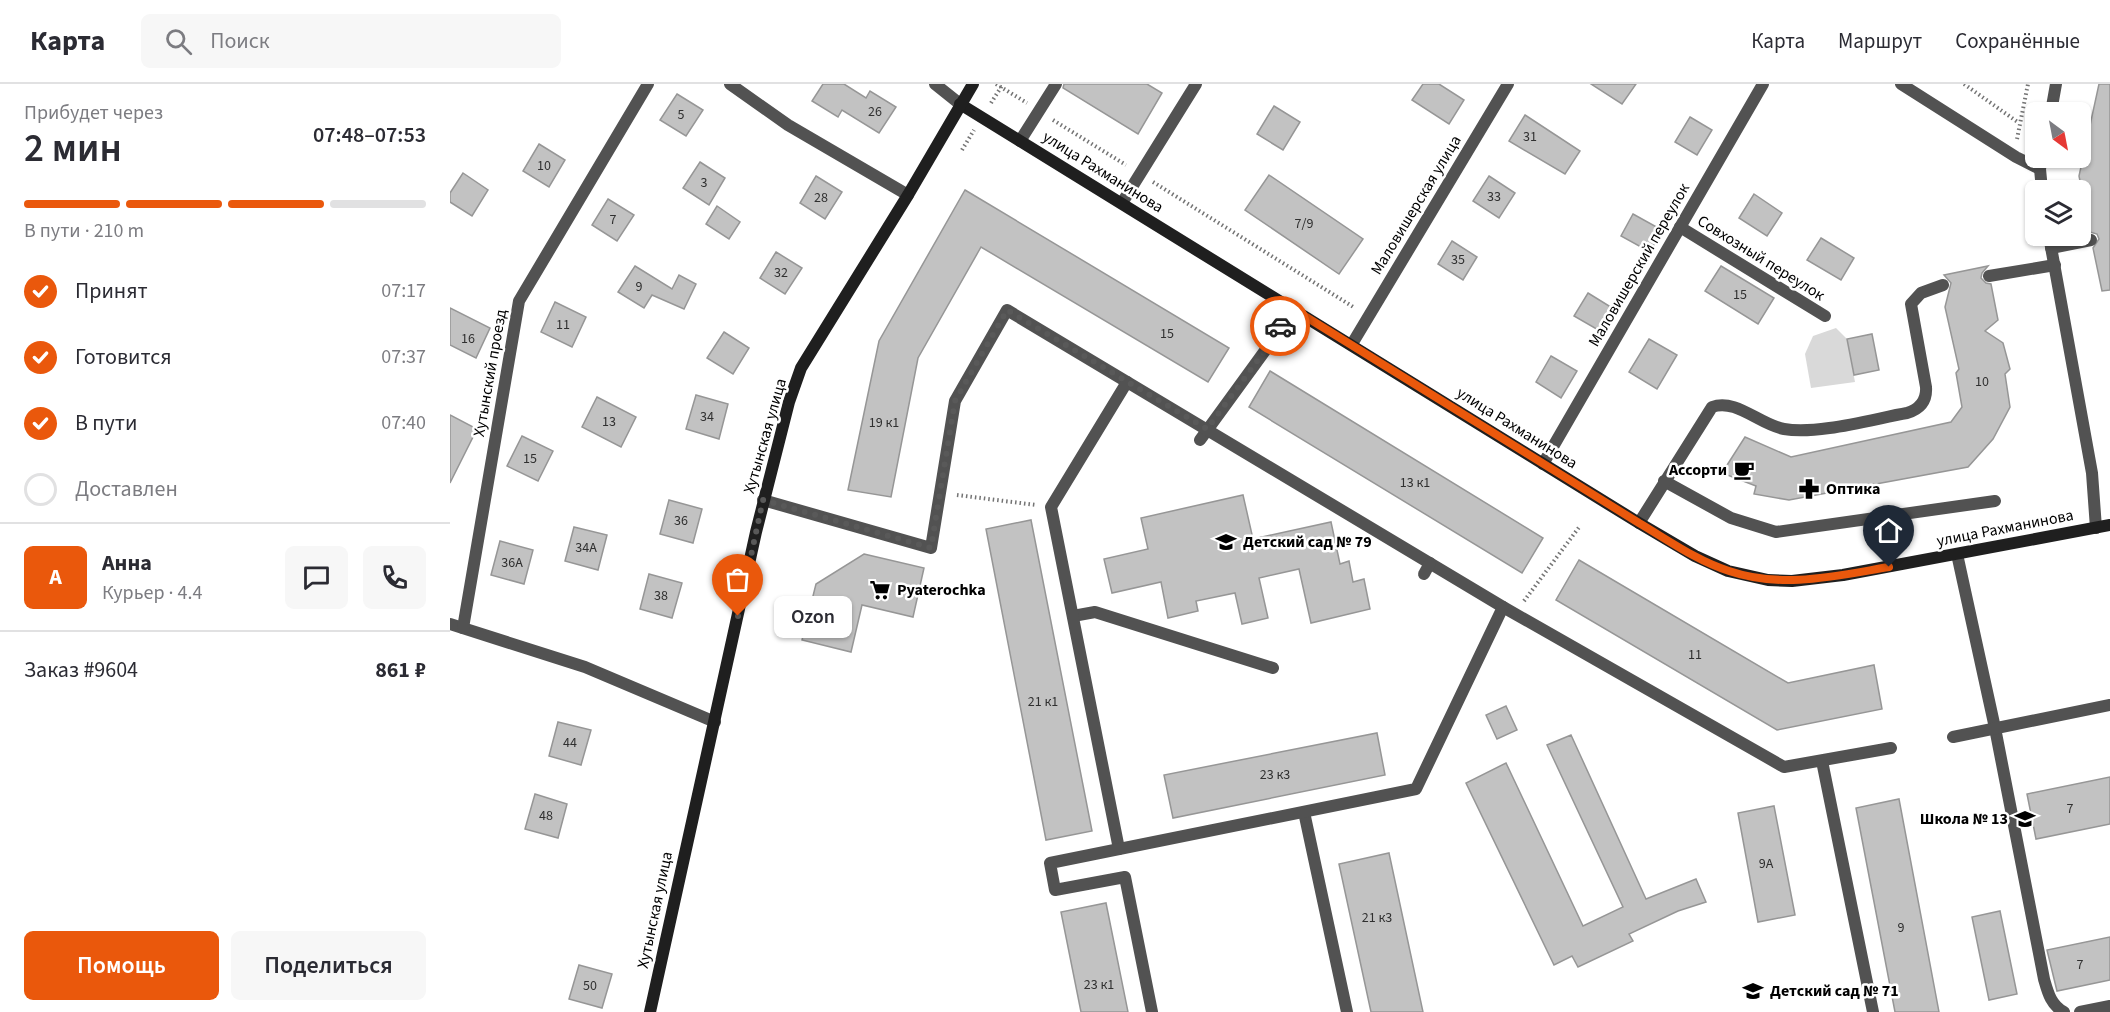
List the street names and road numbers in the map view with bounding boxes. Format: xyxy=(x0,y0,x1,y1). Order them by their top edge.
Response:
street label: улица Рахманинова xyxy=(1038,126,1168,218)
street label: Маловишерская улица xyxy=(1366,131,1466,279)
street label: Маловишерский переулок xyxy=(1583,179,1695,351)
street label: Совхозный переулок xyxy=(1693,210,1829,306)
street label: Хутынский проезд xyxy=(468,307,512,439)
street label: Хутынская улица xyxy=(738,376,792,496)
street label: улица Рахманинова xyxy=(1452,382,1582,474)
street label: улица Рахманинова xyxy=(1935,504,2075,552)
street label: Хутынская улица xyxy=(632,849,678,971)

